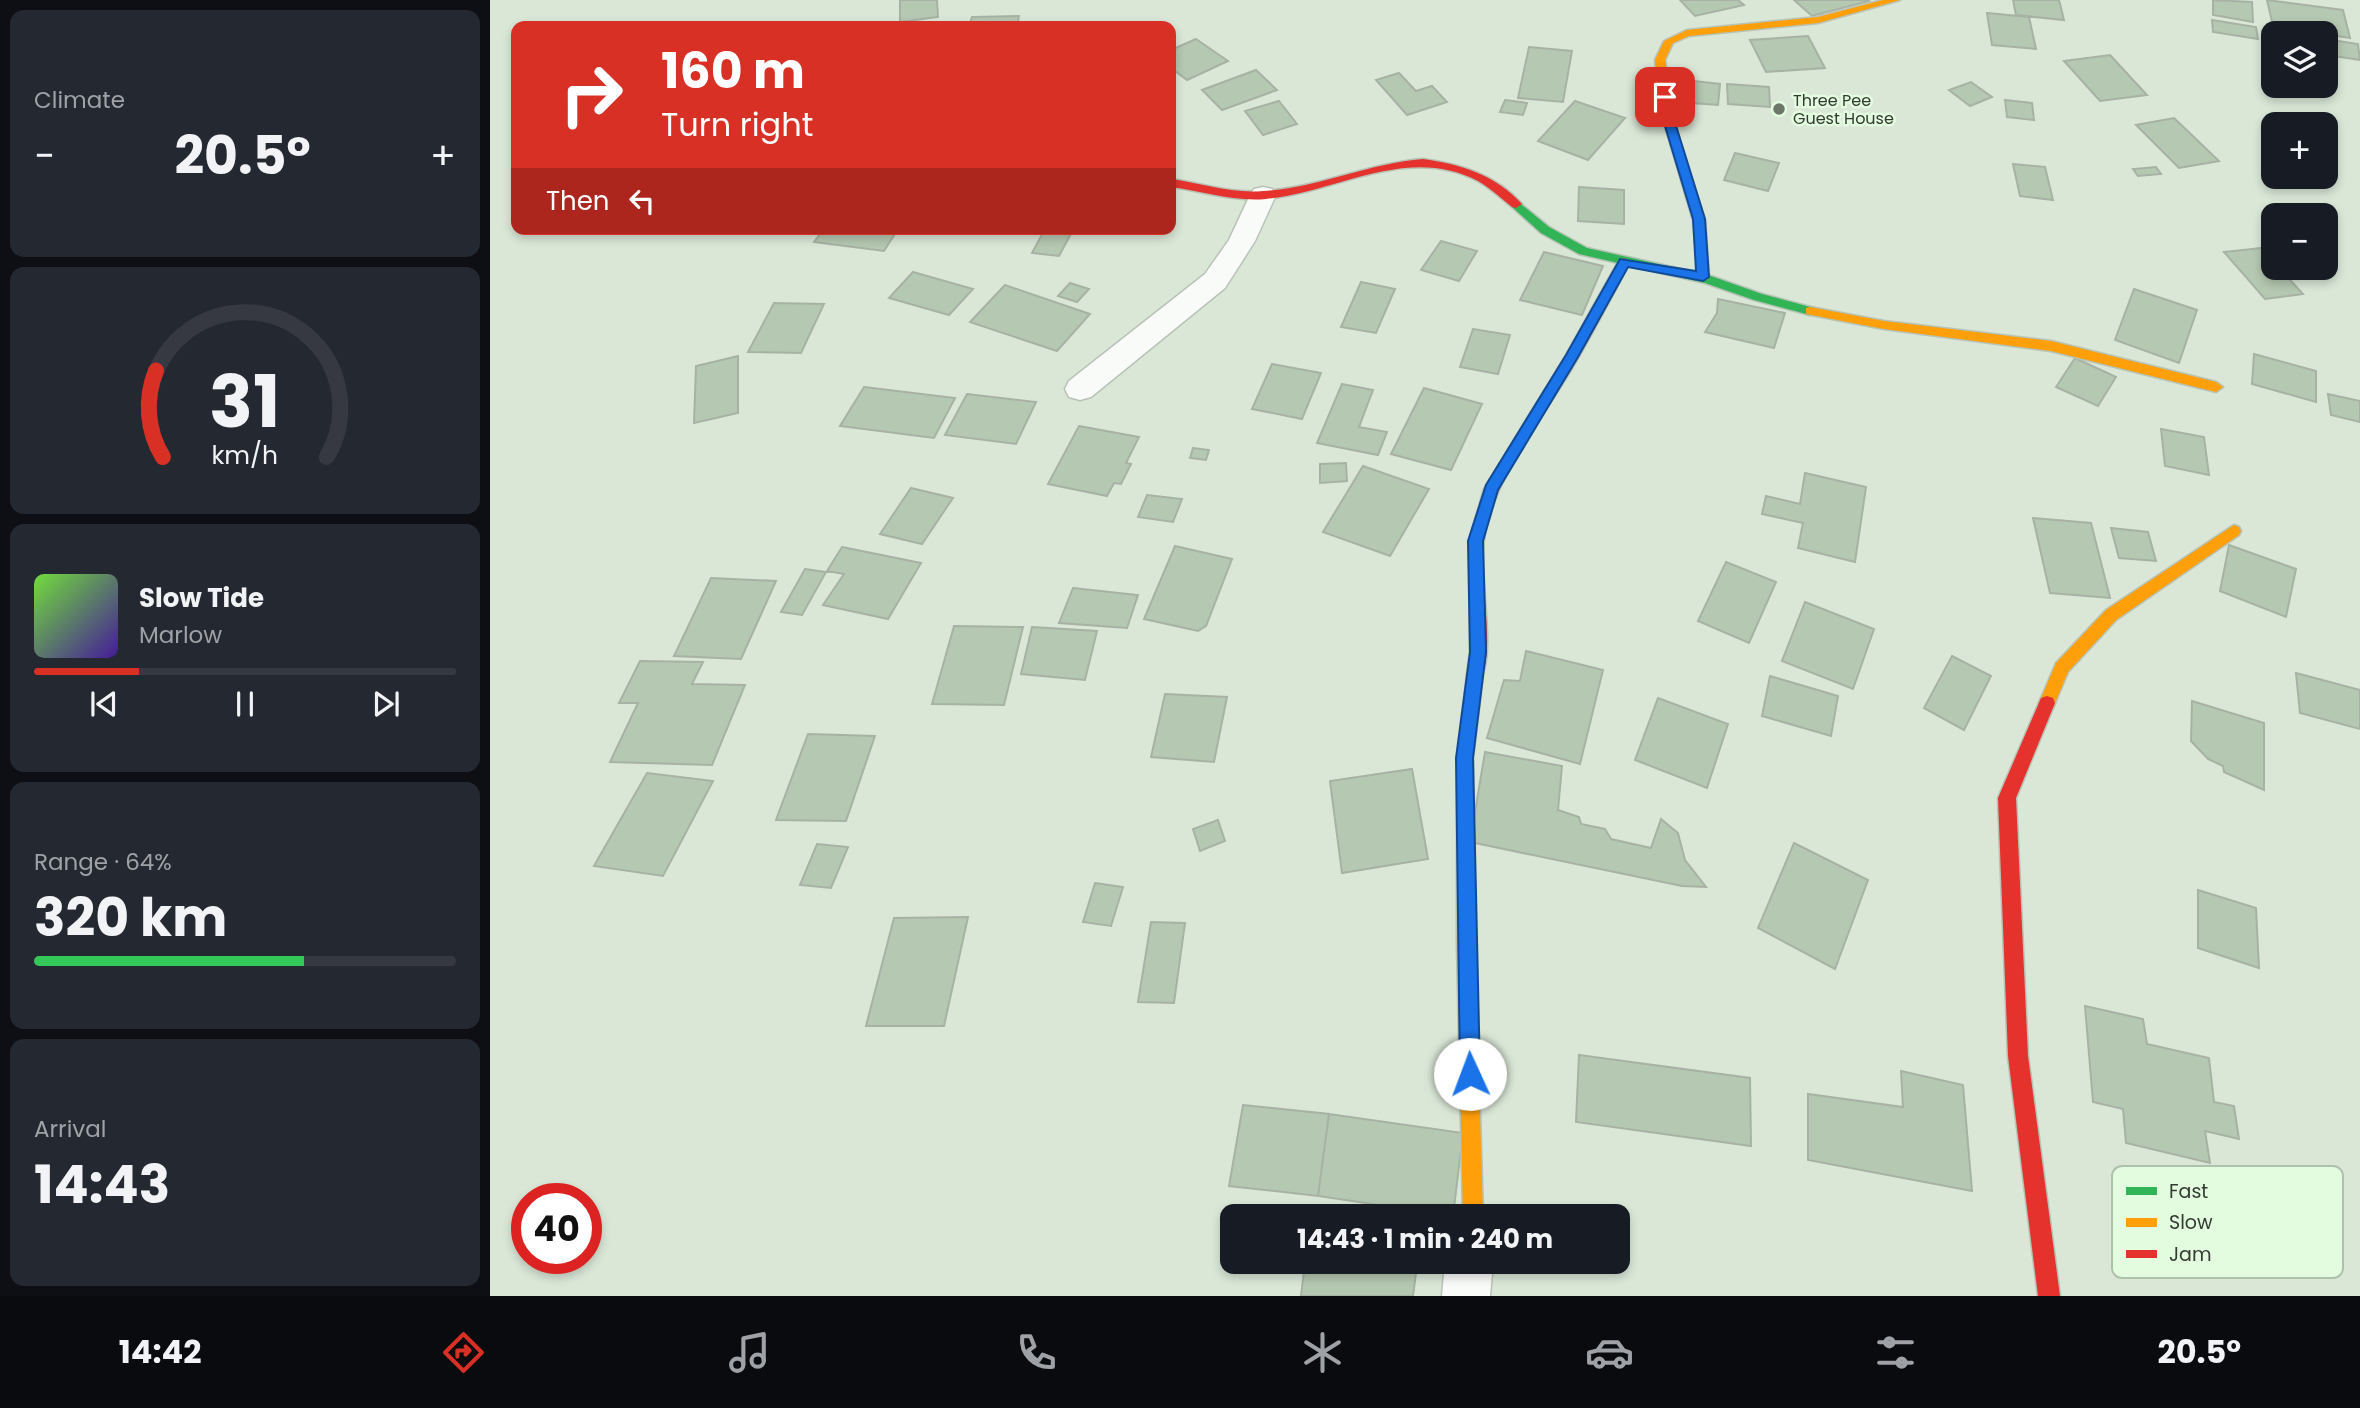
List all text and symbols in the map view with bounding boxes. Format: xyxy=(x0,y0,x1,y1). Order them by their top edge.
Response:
map controls xyxy=(2261,21,2338,280)
button: layers xyxy=(2261,21,2338,98)
text: 160 m xyxy=(661,37,805,105)
icon: right xyxy=(546,49,637,140)
pin xyxy=(1635,67,1695,127)
icon: arrive xyxy=(1646,78,1684,116)
text: Climate xyxy=(34,84,125,116)
place label: Three Pee Guest House xyxy=(1793,89,1894,130)
marker: Three Pee Guest House xyxy=(1771,101,1787,117)
text: Turn right xyxy=(661,102,813,147)
button: + xyxy=(2261,112,2338,189)
text: 20.5° xyxy=(174,119,311,192)
text: − xyxy=(34,129,55,182)
text: + xyxy=(430,129,456,182)
icon: left xyxy=(623,182,661,220)
text: Then xyxy=(546,183,609,219)
button: − xyxy=(2261,203,2338,280)
text: 31 xyxy=(209,351,281,452)
text: km/h xyxy=(212,438,278,473)
text: Slow Tide xyxy=(139,580,264,616)
text: Marlow xyxy=(139,619,222,651)
icon: previous xyxy=(85,685,123,723)
icon: pause xyxy=(226,685,264,723)
icon: next xyxy=(367,685,405,723)
text: Range · 64% xyxy=(34,846,172,878)
text: 320 km xyxy=(34,881,227,954)
position arrow xyxy=(1433,1037,1507,1111)
text: Arrival xyxy=(34,1113,106,1145)
text: 14:43 xyxy=(34,1148,170,1221)
legend xyxy=(2112,1166,2343,1278)
text: Fast xyxy=(2169,1178,2208,1205)
speed limit sign: 40 xyxy=(511,1183,602,1274)
text: Slow xyxy=(2169,1209,2213,1236)
text: 14:43 · 1 min · 240 m xyxy=(1297,1221,1553,1257)
text: Jam xyxy=(2169,1241,2211,1268)
icon: directions xyxy=(439,1328,488,1377)
icon: music xyxy=(725,1328,774,1377)
icon: phone xyxy=(1012,1328,1061,1377)
icon: climate xyxy=(1298,1328,1347,1377)
icon: car xyxy=(1585,1328,1634,1377)
icon: filters xyxy=(1871,1328,1920,1377)
text: 14:42 xyxy=(119,1329,201,1374)
text: 20.5° xyxy=(2157,1329,2241,1374)

